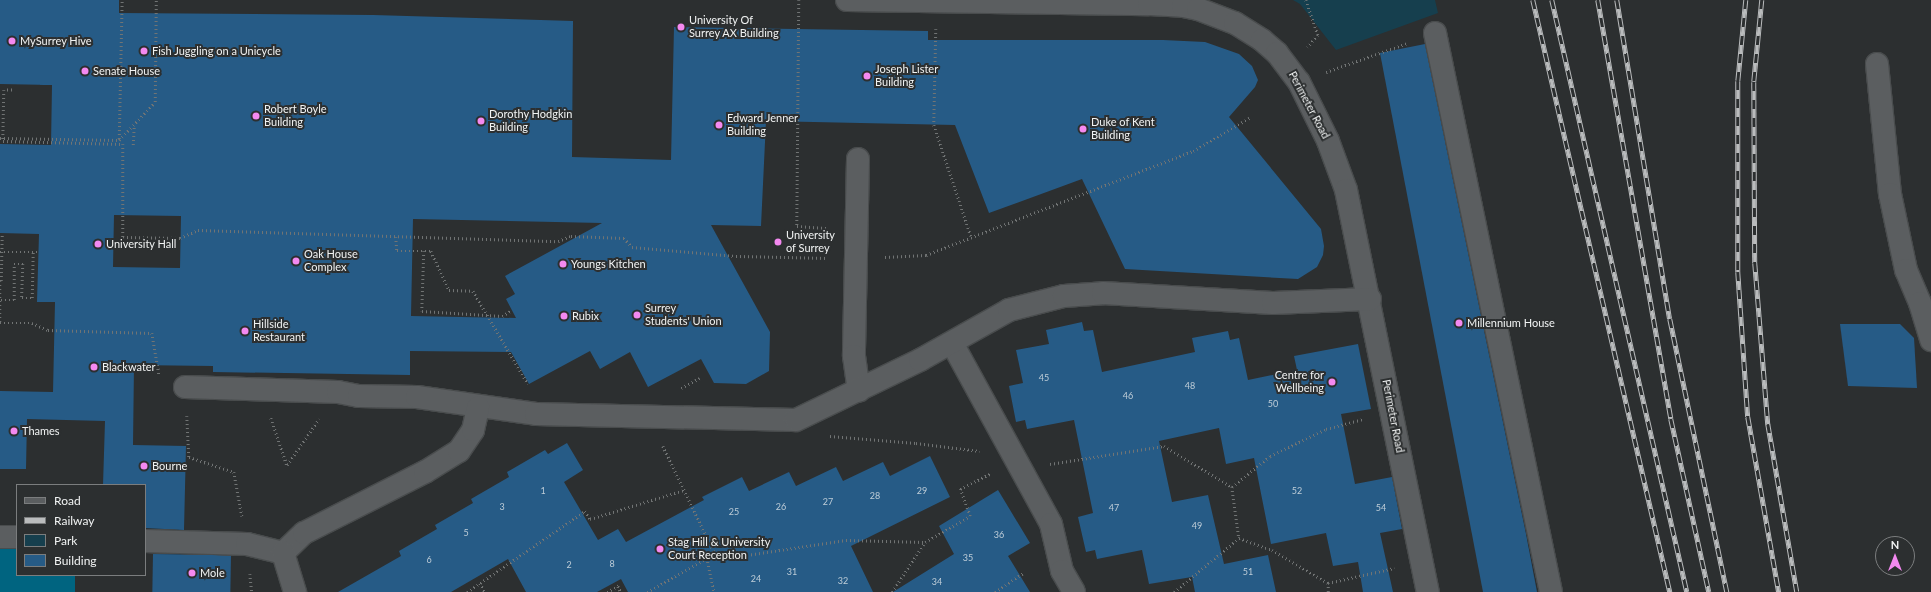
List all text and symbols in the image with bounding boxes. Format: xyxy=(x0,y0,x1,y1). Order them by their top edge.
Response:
place label: University Of Surrey AX Building xyxy=(689,14,779,40)
marker: University Of Surrey AX Building xyxy=(676,22,686,32)
place label: MySurrey Hive xyxy=(20,34,92,48)
marker: MySurrey Hive xyxy=(7,36,17,46)
place label: Fish Juggling on a Unicycle xyxy=(152,44,281,58)
marker: Fish Juggling on a Unicycle xyxy=(139,46,149,56)
place label: Joseph Lister Building xyxy=(875,63,938,89)
place label: Senate House xyxy=(93,64,160,78)
marker: Senate House xyxy=(80,66,90,76)
street label: Perimeter Road xyxy=(1286,69,1332,141)
marker: Joseph Lister Building xyxy=(862,71,872,81)
place label: Robert Boyle Building xyxy=(264,103,327,129)
place label: Dorothy Hodgkin Building xyxy=(489,108,573,134)
marker: Robert Boyle Building xyxy=(251,111,261,121)
place label: Edward Jenner Building xyxy=(727,112,798,138)
marker: Dorothy Hodgkin Building xyxy=(476,116,486,126)
place label: Duke of Kent Building xyxy=(1091,116,1155,142)
marker: Edward Jenner Building xyxy=(714,120,724,130)
marker: Duke of Kent Building xyxy=(1078,124,1088,134)
place label: University of Surrey xyxy=(786,229,835,255)
place label: University Hall xyxy=(106,237,177,251)
marker: University of Surrey xyxy=(773,237,783,247)
marker: University Hall xyxy=(93,239,103,249)
place label: Oak House Complex xyxy=(304,248,358,274)
marker: Oak House Complex xyxy=(291,256,301,266)
place label: Youngs Kitchen xyxy=(571,257,646,271)
marker: Youngs Kitchen xyxy=(558,259,568,269)
place label: Surrey Students' Union xyxy=(645,302,722,328)
place label: Rubix xyxy=(572,309,599,323)
marker: Surrey Students' Union xyxy=(632,310,642,320)
marker: Rubix xyxy=(559,311,569,321)
place label: Millennium House xyxy=(1467,316,1555,330)
place label: Hillside Restaurant xyxy=(253,318,305,344)
marker: Millennium House xyxy=(1454,318,1464,328)
marker: Hillside Restaurant xyxy=(240,326,250,336)
place label: Blackwater xyxy=(102,360,156,374)
marker: Blackwater xyxy=(89,362,99,372)
place label: Centre for Wellbeing xyxy=(1275,369,1324,395)
house number: 45 xyxy=(1039,373,1049,383)
marker: Centre for Wellbeing xyxy=(1327,377,1337,387)
street label: Perimeter Road xyxy=(1379,378,1407,454)
house number: 48 xyxy=(1185,381,1195,391)
house number: 46 xyxy=(1123,391,1133,401)
house number: 50 xyxy=(1268,399,1278,409)
place label: Thames xyxy=(22,424,60,438)
marker: Thames xyxy=(9,426,19,436)
place label: Bourne xyxy=(152,459,187,473)
marker: Bourne xyxy=(139,461,149,471)
legend xyxy=(16,484,146,576)
house number: 1 xyxy=(540,486,546,496)
house number: 29 xyxy=(917,486,927,496)
house number: 52 xyxy=(1292,486,1302,496)
house number: 28 xyxy=(870,491,880,501)
text: Road xyxy=(54,493,81,508)
house number: 27 xyxy=(823,497,833,507)
house number: 3 xyxy=(499,502,505,512)
house number: 26 xyxy=(776,502,786,512)
house number: 47 xyxy=(1109,503,1119,513)
house number: 54 xyxy=(1376,503,1386,513)
house number: 25 xyxy=(729,507,739,517)
text: Railway xyxy=(54,513,94,528)
house number: 49 xyxy=(1192,521,1202,531)
house number: 5 xyxy=(463,528,469,538)
house number: 36 xyxy=(994,530,1004,540)
text: Park xyxy=(54,533,77,548)
place label: Stag Hill & University Court Reception xyxy=(668,536,770,562)
north arrow xyxy=(1875,536,1915,576)
text: N xyxy=(1891,538,1899,551)
marker: Stag Hill & University Court Reception xyxy=(655,544,665,554)
text: Building xyxy=(54,553,97,568)
house number: 35 xyxy=(963,553,973,563)
house number: 6 xyxy=(426,555,432,565)
house number: 8 xyxy=(609,559,615,569)
house number: 2 xyxy=(566,560,572,570)
place label: Mole xyxy=(200,566,225,580)
house number: 31 xyxy=(787,567,797,577)
house number: 51 xyxy=(1243,567,1253,577)
marker: Mole xyxy=(187,568,197,578)
house number: 24 xyxy=(751,574,761,584)
house number: 32 xyxy=(838,576,848,586)
house number: 34 xyxy=(932,577,942,587)

